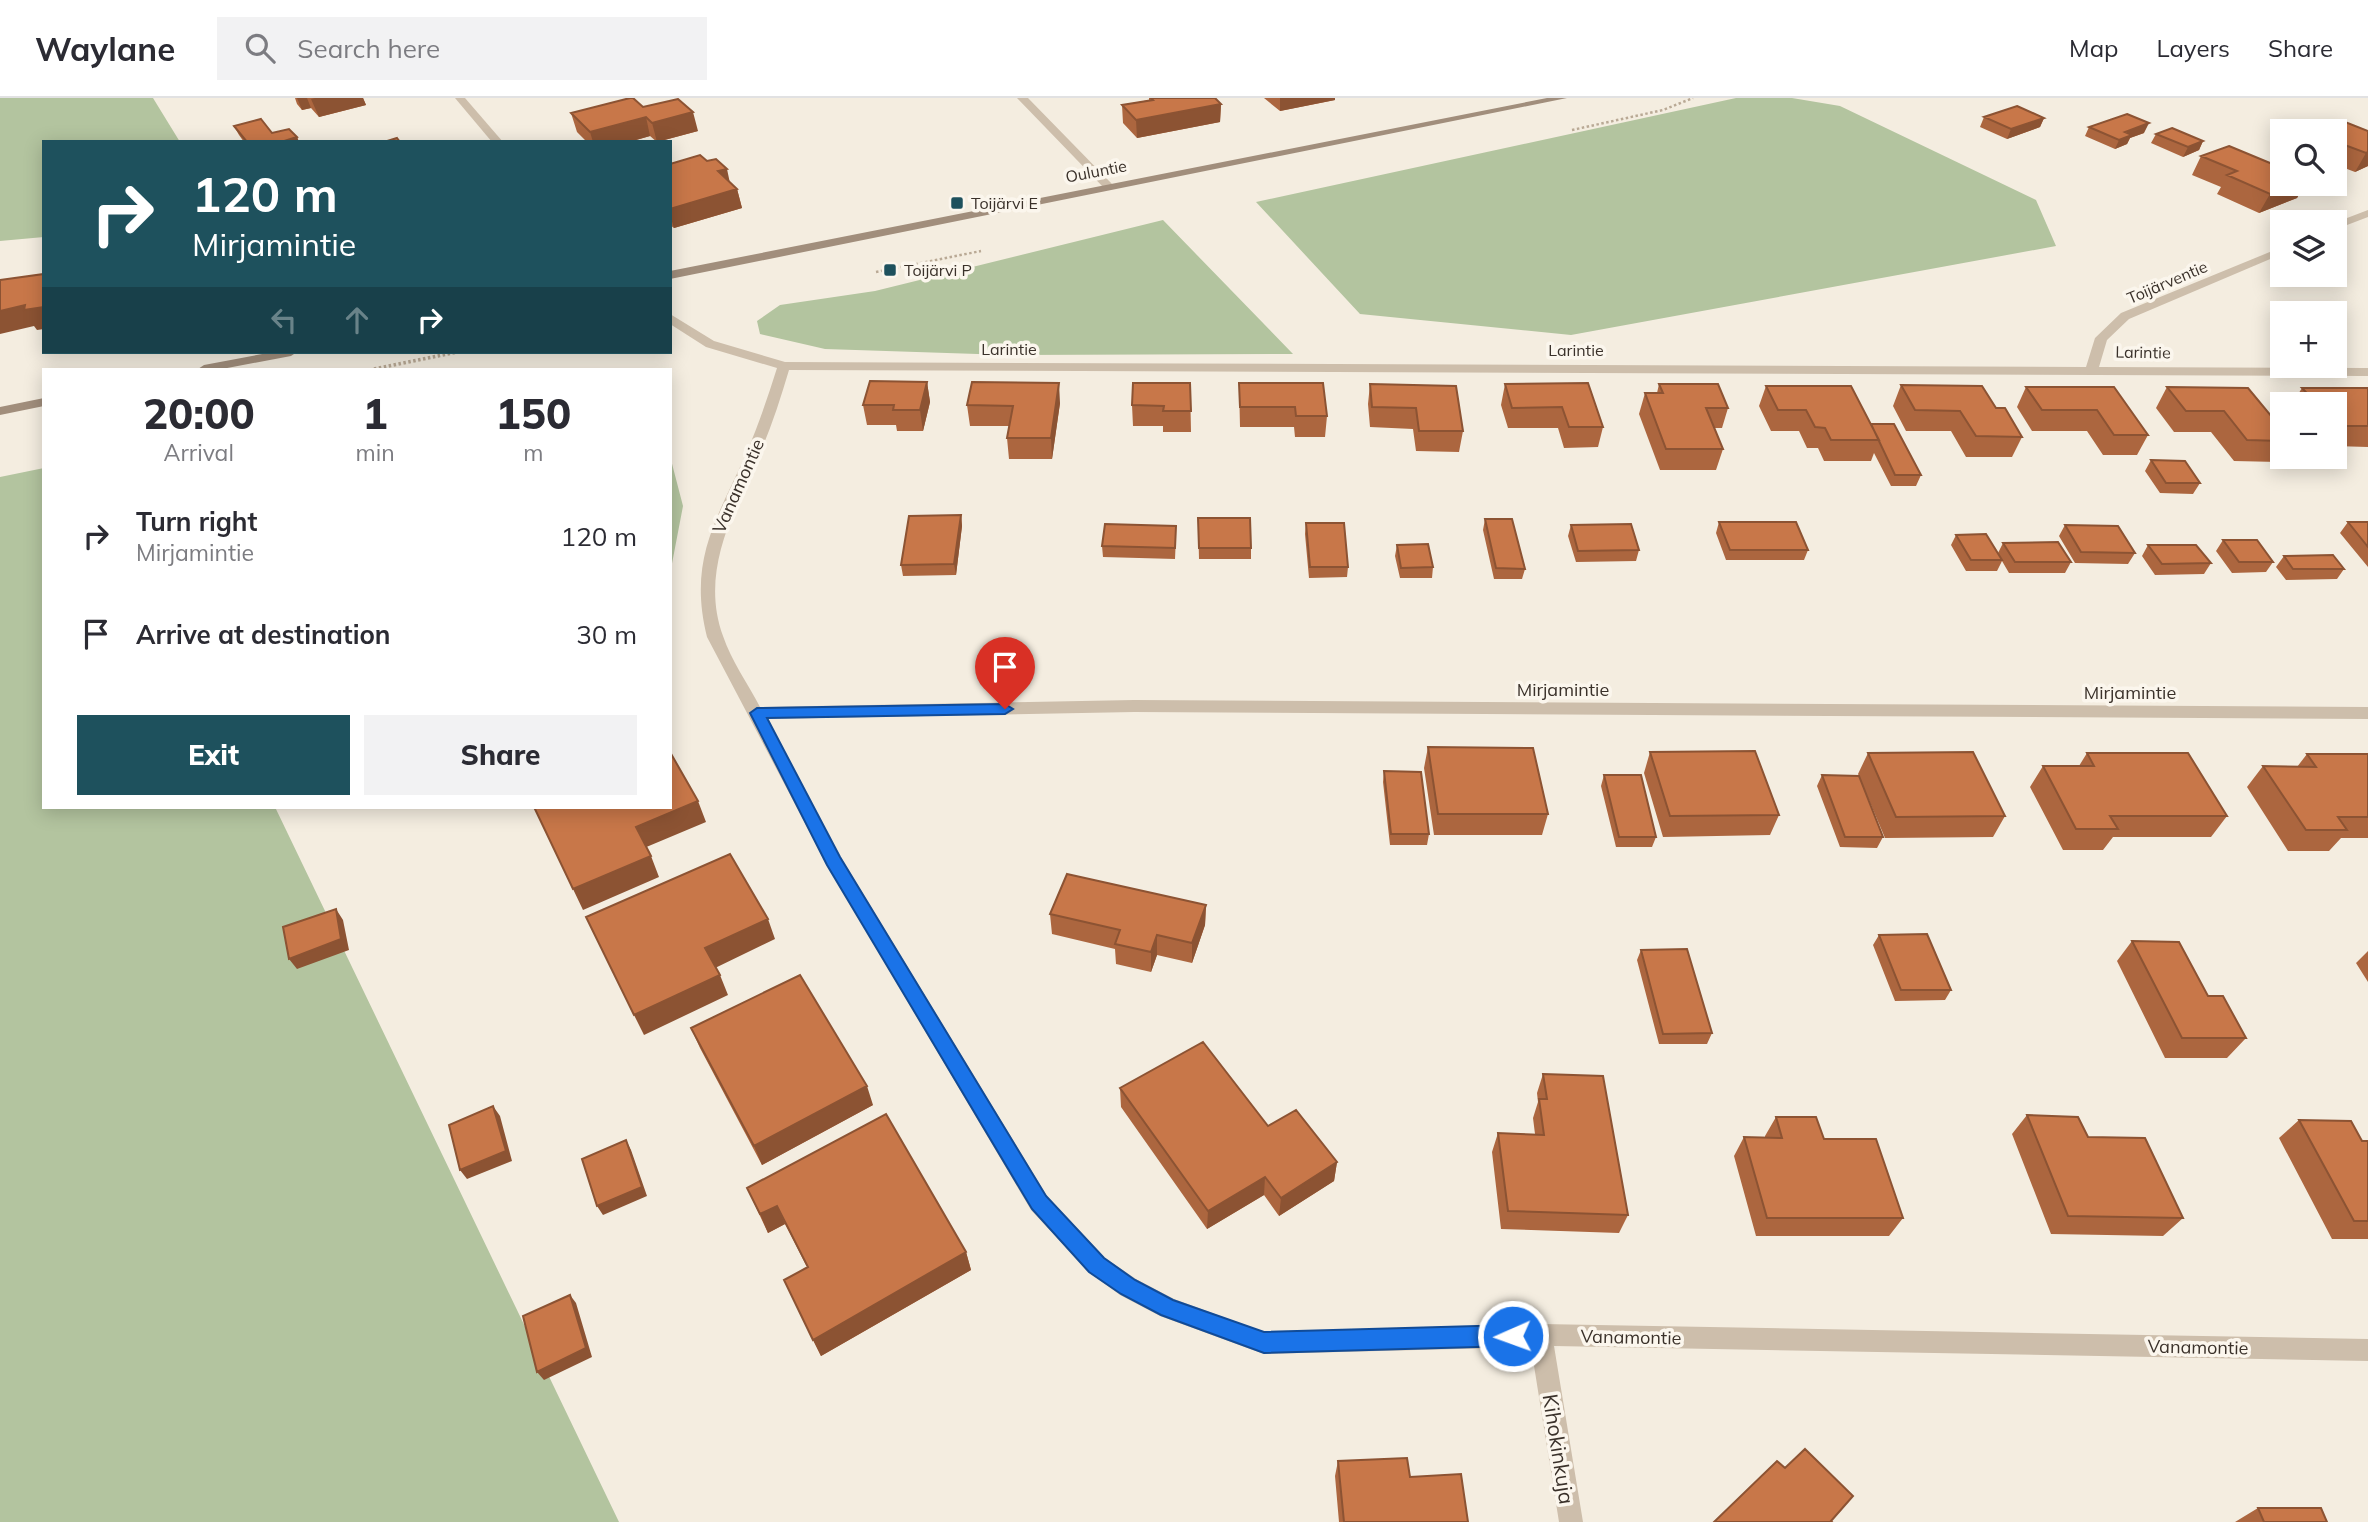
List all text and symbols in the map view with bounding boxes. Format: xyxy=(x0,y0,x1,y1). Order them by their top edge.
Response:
search box xyxy=(217,17,707,80)
text: Waylane xyxy=(35,28,175,69)
icon: search xyxy=(241,29,279,67)
text: Search here xyxy=(297,32,440,65)
text: Map xyxy=(2069,33,2118,63)
text: Layers xyxy=(2156,33,2230,63)
text: Share xyxy=(2268,33,2333,63)
map controls xyxy=(2270,119,2347,469)
button: search xyxy=(2270,119,2347,196)
street label: Ouluntie xyxy=(1064,155,1128,187)
text: 120 m xyxy=(192,163,338,224)
icon: right xyxy=(77,168,168,259)
place label: Toijärvi E xyxy=(971,193,1038,213)
marker: Toijärvi E xyxy=(949,195,965,211)
button: layers xyxy=(2270,210,2347,287)
text: Mirjamintie xyxy=(192,224,356,264)
street label: Toijärventie xyxy=(2124,256,2210,308)
place label: Toijärvi P xyxy=(904,260,972,280)
marker: Toijärvi P xyxy=(882,262,898,278)
icon: left xyxy=(265,301,303,339)
icon: ahead xyxy=(338,301,376,339)
icon: right xyxy=(411,301,449,339)
button: + xyxy=(2270,301,2347,378)
street label: Larintie xyxy=(981,339,1037,359)
street label: Larintie xyxy=(1548,340,1604,360)
street label: Larintie xyxy=(2115,342,2171,362)
text: 20:00 xyxy=(143,387,255,440)
text: 1 xyxy=(362,387,388,440)
text: 150 xyxy=(496,387,571,440)
button: − xyxy=(2270,392,2347,469)
street label: Vanamontie xyxy=(707,435,769,537)
text: Arrival xyxy=(164,438,234,467)
text: min xyxy=(355,438,395,467)
text: m xyxy=(523,438,543,467)
text: Turn right xyxy=(136,505,257,538)
icon: right xyxy=(77,517,115,555)
text: 120 m xyxy=(561,520,637,553)
text: Mirjamintie xyxy=(136,538,254,567)
icon: arrive xyxy=(77,615,115,653)
text: Arrive at destination xyxy=(136,618,391,651)
text: 30 m xyxy=(576,618,637,651)
pin xyxy=(975,637,1035,709)
icon: arrive xyxy=(986,648,1024,686)
street label: Mirjamintie xyxy=(1517,678,1609,701)
street label: Mirjamintie xyxy=(2084,681,2176,704)
button: Exit xyxy=(77,715,350,795)
button: Share xyxy=(364,715,637,795)
position arrow xyxy=(1476,1299,1550,1373)
street label: Vanamontie xyxy=(1580,1325,1682,1349)
street label: Vanamontie xyxy=(2147,1335,2249,1359)
street label: Kihokinkuja xyxy=(1537,1392,1581,1506)

